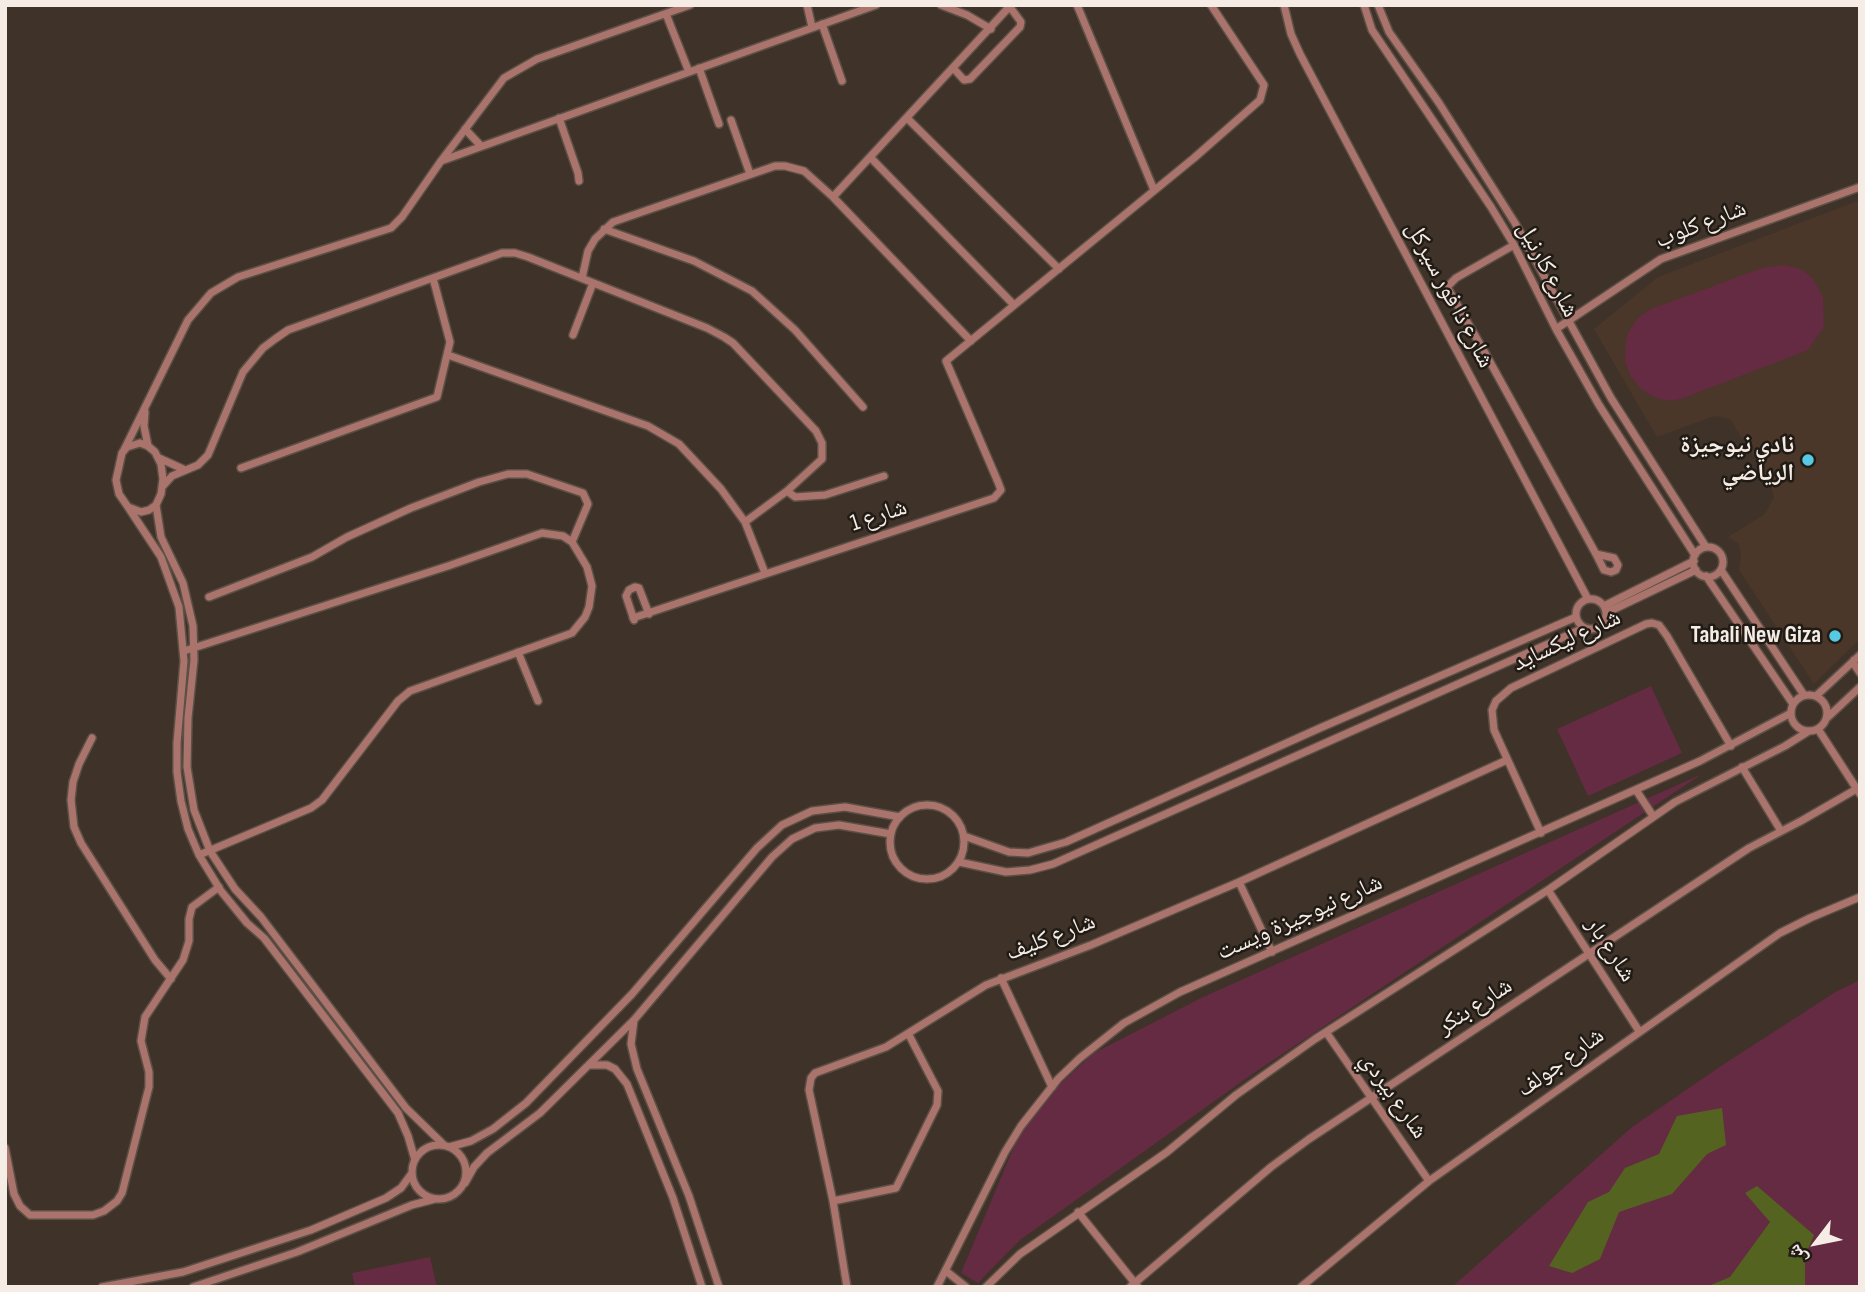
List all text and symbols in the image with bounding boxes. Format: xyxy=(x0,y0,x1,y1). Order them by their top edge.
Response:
street label: شارع كلوب xyxy=(1651,195,1751,255)
street label: شارع ذا فور سيركل xyxy=(1398,217,1500,373)
street label: شارع كارنيل xyxy=(1510,217,1584,323)
place label: نادي نيوجيزة الرياضي xyxy=(1680,432,1794,488)
marker: نادي نيوجيزة الرياضي xyxy=(1800,452,1816,468)
street label: شارع 1 xyxy=(847,493,911,539)
street label: شارع ليكسايد xyxy=(1508,603,1626,679)
place label: Tabali New Giza xyxy=(1690,622,1821,650)
marker: Tabali New Giza xyxy=(1827,628,1843,644)
street label: شارع نيوجيزة ويست xyxy=(1213,869,1387,967)
street label: شارع كليف xyxy=(1002,908,1100,968)
street label: شارع بار xyxy=(1578,912,1642,988)
street label: شارع بنكر xyxy=(1432,972,1518,1042)
street label: شارع جولف xyxy=(1512,1022,1610,1104)
street label: شارع بيردي xyxy=(1353,1047,1433,1145)
north arrow xyxy=(1781,1208,1851,1278)
text: ش xyxy=(1783,1240,1813,1269)

